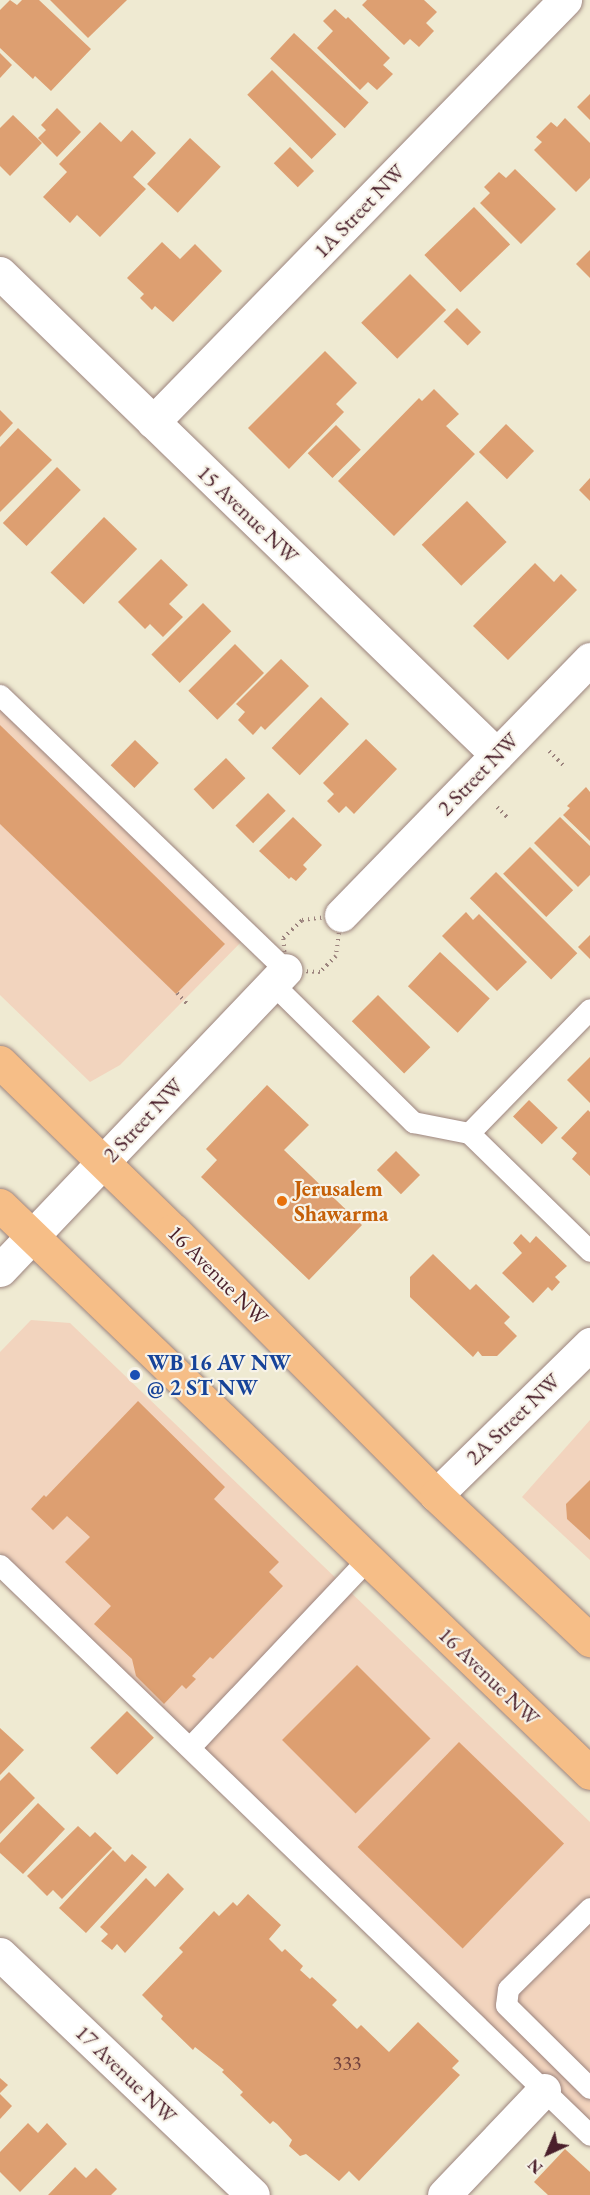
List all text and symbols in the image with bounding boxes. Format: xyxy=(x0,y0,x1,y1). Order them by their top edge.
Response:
street label: 1A Street NW xyxy=(308,158,410,264)
street label: 15 Avenue NW xyxy=(192,459,304,569)
street label: 2 Street NW xyxy=(432,727,524,821)
street label: 2 Street NW xyxy=(97,1073,189,1167)
place label: Jerusalem Shawarma xyxy=(294,1175,388,1226)
marker: Jerusalem Shawarma xyxy=(275,1194,289,1208)
street label: 16 Avenue NW xyxy=(162,1219,274,1331)
place label: WB 16 AV NW @ 2 ST NW xyxy=(147,1349,291,1400)
marker: WB 16 AV NW @ 2 ST NW xyxy=(128,1368,142,1382)
street label: 2A Street NW xyxy=(460,1368,566,1470)
street label: 16 Avenue NW xyxy=(433,1621,545,1731)
street label: 17 Avenue NW xyxy=(70,2019,182,2129)
house number: 333 xyxy=(333,2051,361,2075)
north arrow xyxy=(518,2123,578,2183)
text: N xyxy=(523,2154,547,2178)

